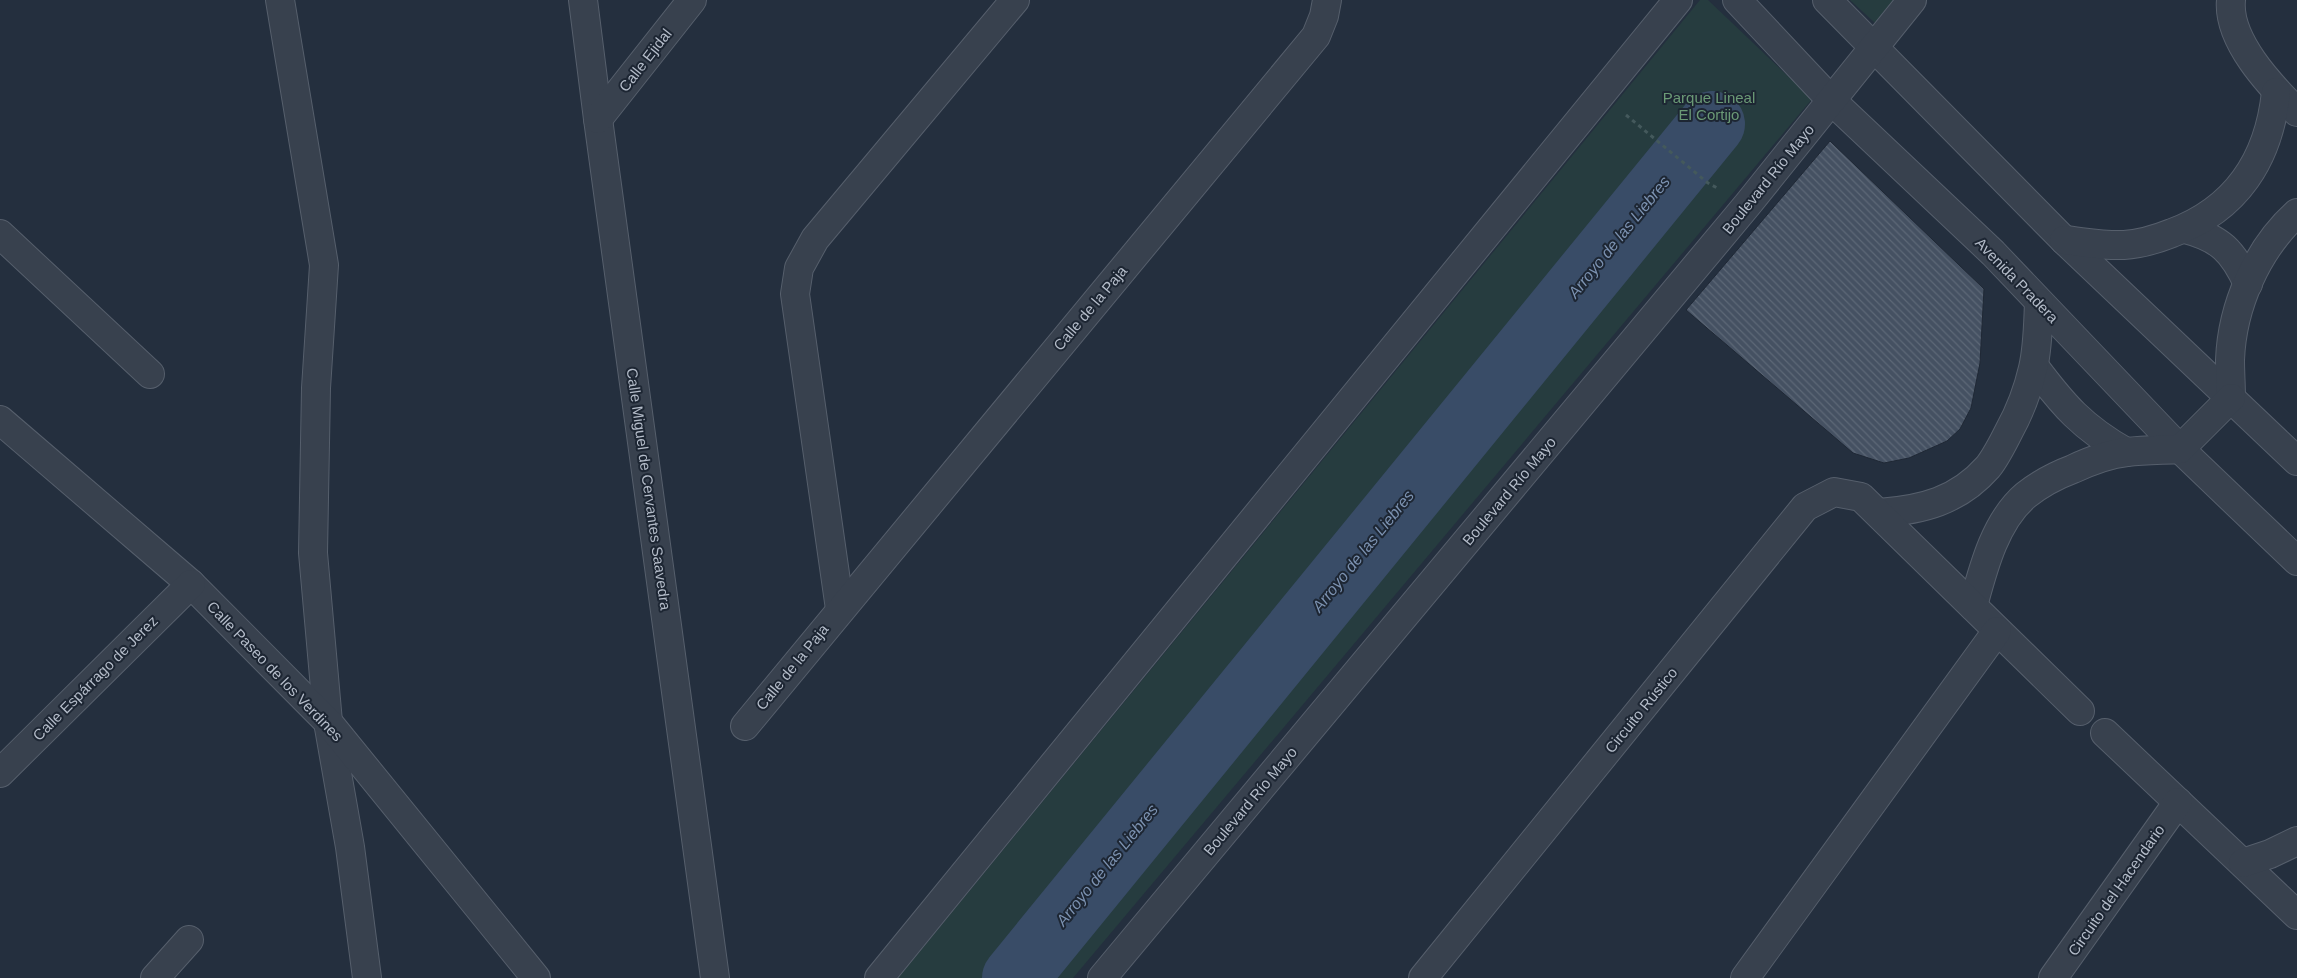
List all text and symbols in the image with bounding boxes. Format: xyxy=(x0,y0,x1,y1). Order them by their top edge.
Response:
street label: Calle Ejidal xyxy=(615,25,675,95)
park label: Parque Lineal El Cortijo xyxy=(1663,89,1755,123)
street label: Boulevard Río Mayo xyxy=(1719,121,1817,237)
water label: Arroyo de las Liebres xyxy=(1564,173,1673,302)
street label: Avenida Pradera xyxy=(1972,234,2062,326)
street label: Calle de la Paja xyxy=(1050,262,1131,354)
street label: Calle Miguel de Cervantes Saavedra xyxy=(624,367,675,612)
street label: Boulevard Río Mayo xyxy=(1459,433,1559,549)
water label: Arroyo de las Liebres xyxy=(1308,487,1417,616)
street label: Calle Paseo de los Verdines xyxy=(204,598,346,744)
street label: Calle Espárrago de Jerez xyxy=(29,612,161,744)
street label: Calle de la Paja xyxy=(752,620,832,713)
street label: Circuito Rústico xyxy=(1601,664,1681,756)
street label: Boulevard Río Mayo xyxy=(1200,743,1300,859)
water label: Arroyo de las Liebres xyxy=(1052,801,1161,930)
street label: Circuito del Hacendario xyxy=(2064,821,2168,959)

